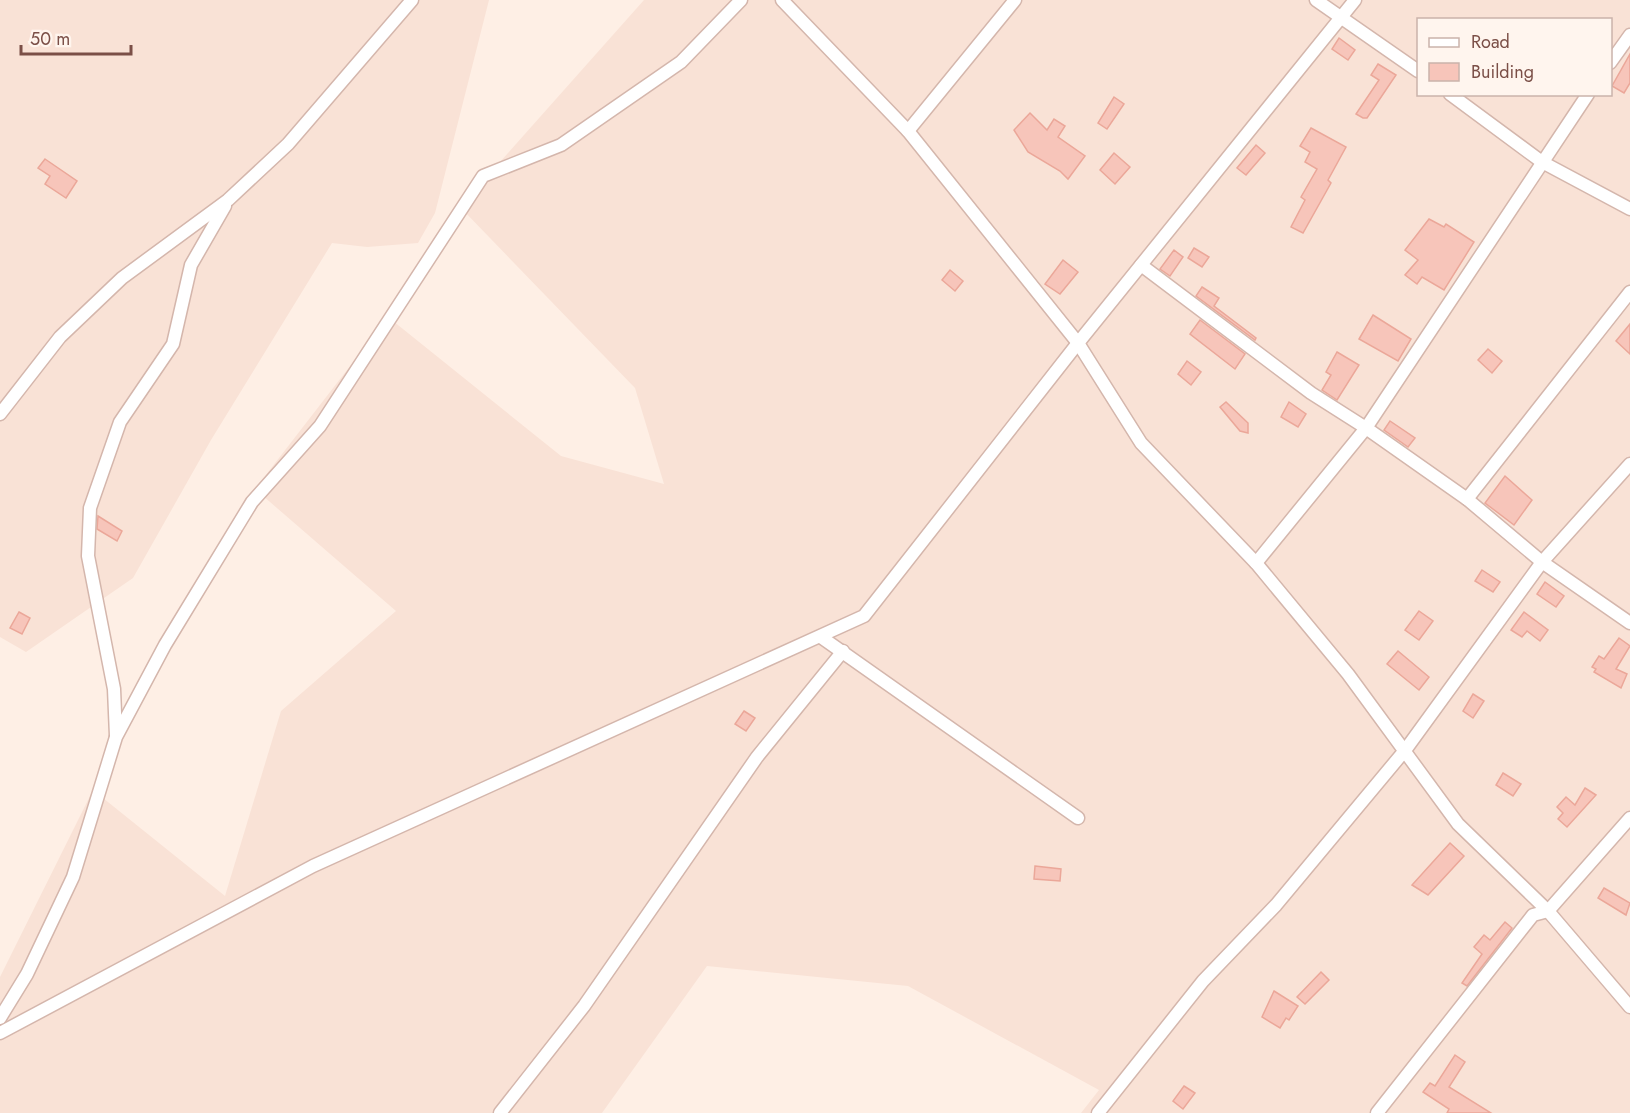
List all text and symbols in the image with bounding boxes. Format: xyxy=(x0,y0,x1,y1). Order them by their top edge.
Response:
scale bar xyxy=(21,18,130,56)
legend xyxy=(1417,18,1612,96)
text: 50 m xyxy=(30,26,70,52)
text: Road xyxy=(1471,29,1510,55)
text: Building xyxy=(1471,59,1534,85)

